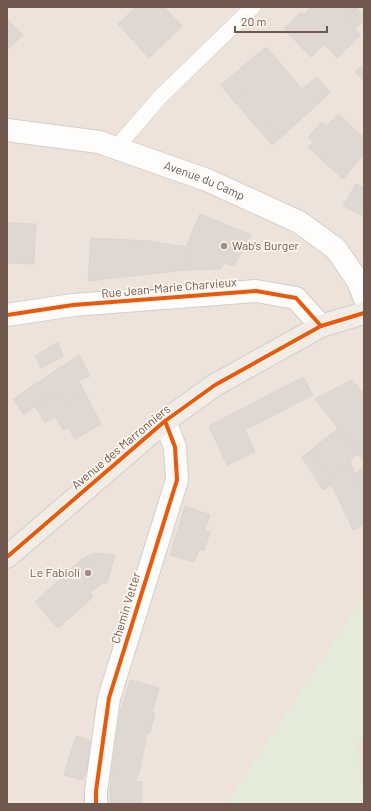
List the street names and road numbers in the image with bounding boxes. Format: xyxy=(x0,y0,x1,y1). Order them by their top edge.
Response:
street label: Avenue du Camp xyxy=(162,157,247,202)
street label: Rue Jean-Marie Charvieux xyxy=(101,274,237,300)
street label: Avenue des Marronniers xyxy=(68,401,173,491)
street label: Chemin Vetter xyxy=(108,570,143,645)

